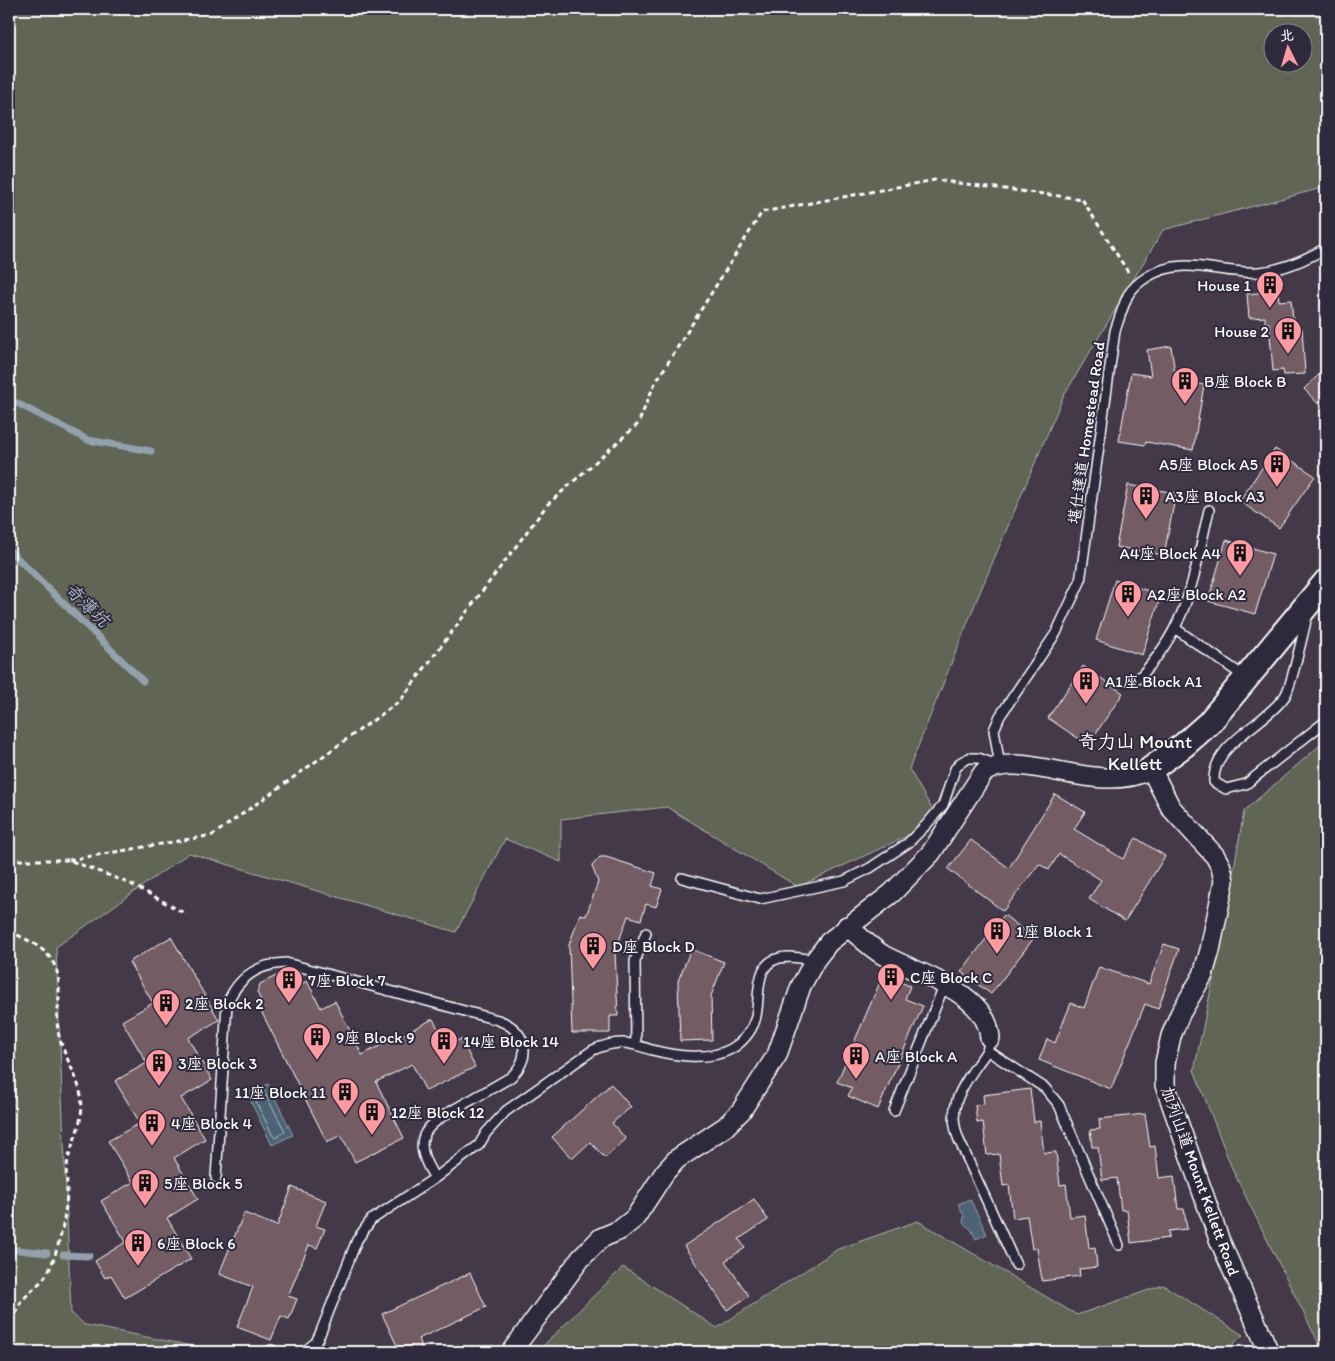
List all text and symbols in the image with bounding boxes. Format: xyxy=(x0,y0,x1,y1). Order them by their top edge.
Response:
north arrow xyxy=(1262,22,1312,72)
text: 北 xyxy=(1279,26,1295,45)
building icon: House 1 xyxy=(1255,270,1285,309)
place label: House 1 xyxy=(1197,276,1252,295)
building icon: House 2 xyxy=(1273,316,1303,355)
place label: House 2 xyxy=(1214,322,1270,341)
street label: 堪仕達道 Homestead Road xyxy=(1064,340,1109,526)
building icon: B座 Block B xyxy=(1170,366,1200,405)
place label: B座 Block B xyxy=(1204,372,1286,391)
building icon: A5座 Block A5 xyxy=(1262,449,1292,488)
place label: A5座 Block A5 xyxy=(1159,455,1258,474)
building icon: A3座 Block A3 xyxy=(1131,481,1161,520)
place label: A3座 Block A3 xyxy=(1165,487,1265,506)
building icon: A4座 Block A4 xyxy=(1225,538,1255,577)
place label: A4座 Block A4 xyxy=(1119,544,1221,563)
water label: 奇薄坑 xyxy=(60,578,116,633)
building icon: A2座 Block A2 xyxy=(1113,579,1143,618)
place label: A2座 Block A2 xyxy=(1147,585,1247,604)
building icon: A1座 Block A1 xyxy=(1071,666,1101,705)
place label: A1座 Block A1 xyxy=(1105,672,1203,691)
district label: 奇力山 Mount Kellett xyxy=(1078,730,1192,775)
building icon: 1座 Block 1 xyxy=(982,916,1012,955)
place label: 1座 Block 1 xyxy=(1016,922,1093,941)
building icon: D座 Block D xyxy=(578,931,608,970)
place label: D座 Block D xyxy=(612,937,695,956)
building icon: C座 Block C xyxy=(876,962,906,1001)
building icon: 7座 Block 7 xyxy=(274,965,304,1004)
place label: C座 Block C xyxy=(910,968,992,987)
place label: 7座 Block 7 xyxy=(308,971,386,990)
building icon: 2座 Block 2 xyxy=(151,988,181,1027)
place label: 2座 Block 2 xyxy=(185,994,264,1013)
building icon: 9座 Block 9 xyxy=(302,1022,332,1061)
building icon: 14座 Block 14 xyxy=(429,1026,459,1065)
place label: 9座 Block 9 xyxy=(336,1028,415,1047)
place label: 14座 Block 14 xyxy=(463,1032,559,1051)
building icon: A座 Block A xyxy=(841,1041,871,1080)
place label: A座 Block A xyxy=(875,1047,957,1066)
building icon: 3座 Block 3 xyxy=(144,1048,174,1087)
place label: 3座 Block 3 xyxy=(178,1054,258,1073)
building icon: 11座 Block 11 xyxy=(330,1077,360,1116)
place label: 11座 Block 11 xyxy=(234,1083,327,1102)
street label: 加列山道 Mount Kellett Road xyxy=(1157,1084,1244,1279)
building icon: 12座 Block 12 xyxy=(357,1097,387,1136)
place label: 12座 Block 12 xyxy=(391,1103,485,1122)
building icon: 4座 Block 4 xyxy=(137,1108,167,1147)
place label: 4座 Block 4 xyxy=(171,1114,252,1133)
building icon: 5座 Block 5 xyxy=(130,1168,160,1207)
place label: 5座 Block 5 xyxy=(164,1174,243,1193)
building icon: 6座 Block 6 xyxy=(123,1228,153,1267)
place label: 6座 Block 6 xyxy=(157,1234,236,1253)

